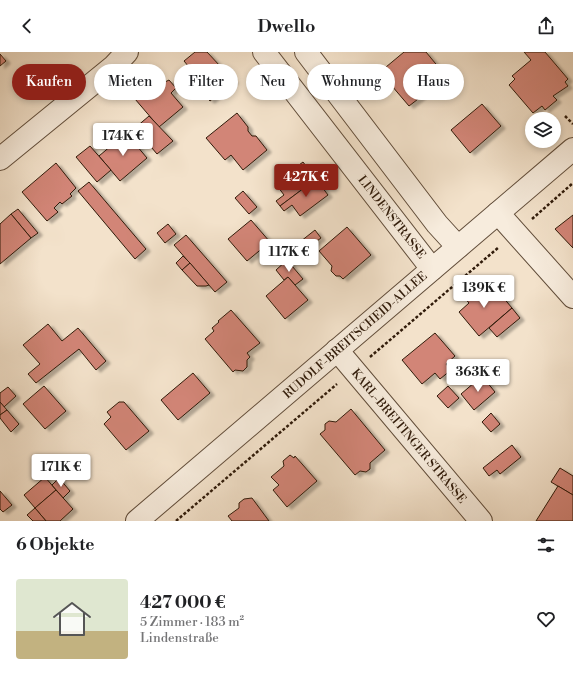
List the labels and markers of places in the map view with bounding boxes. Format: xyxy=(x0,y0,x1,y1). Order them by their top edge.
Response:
pin: 174K € xyxy=(90,123,156,157)
pin: 427K € xyxy=(273,164,339,198)
pin: 117K € xyxy=(256,239,322,273)
pin: 139K € xyxy=(451,275,517,309)
pin: 363K € xyxy=(445,359,511,393)
pin: 171K € xyxy=(28,454,94,488)

